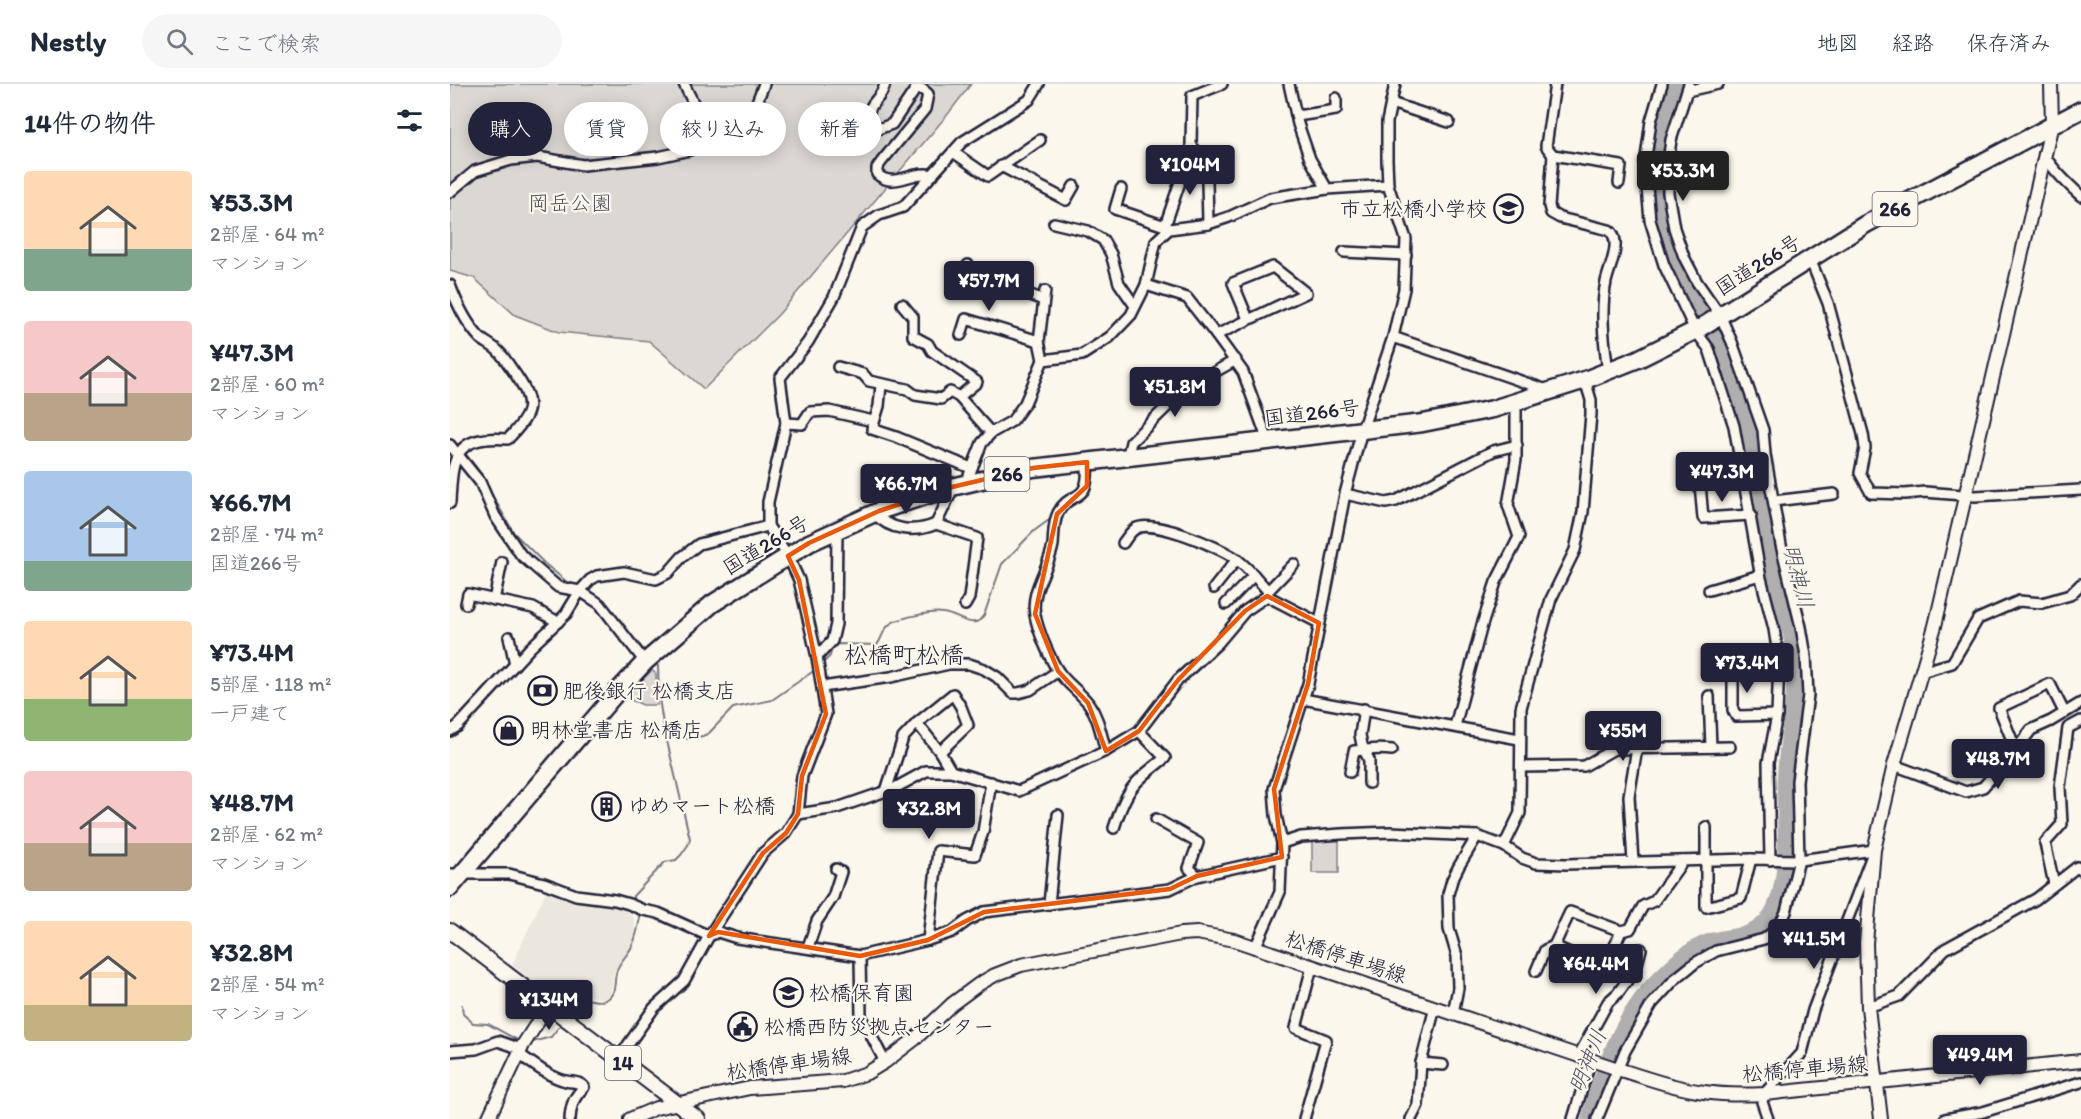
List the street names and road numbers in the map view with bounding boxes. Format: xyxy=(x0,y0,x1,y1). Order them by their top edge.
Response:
road number: 266 xyxy=(1872,192,1918,226)
street label: 国道266号 xyxy=(1710,228,1805,301)
street label: 国道266号 xyxy=(1263,394,1361,431)
road number: 266 xyxy=(984,457,1030,491)
street label: 国道266号 xyxy=(718,509,813,580)
street label: 松橋停車場線 xyxy=(1282,925,1410,988)
street label: 松橋停車場線 xyxy=(725,1042,853,1085)
road number: 14 xyxy=(605,1046,641,1080)
street label: 松橋停車場線 xyxy=(1741,1051,1869,1086)

